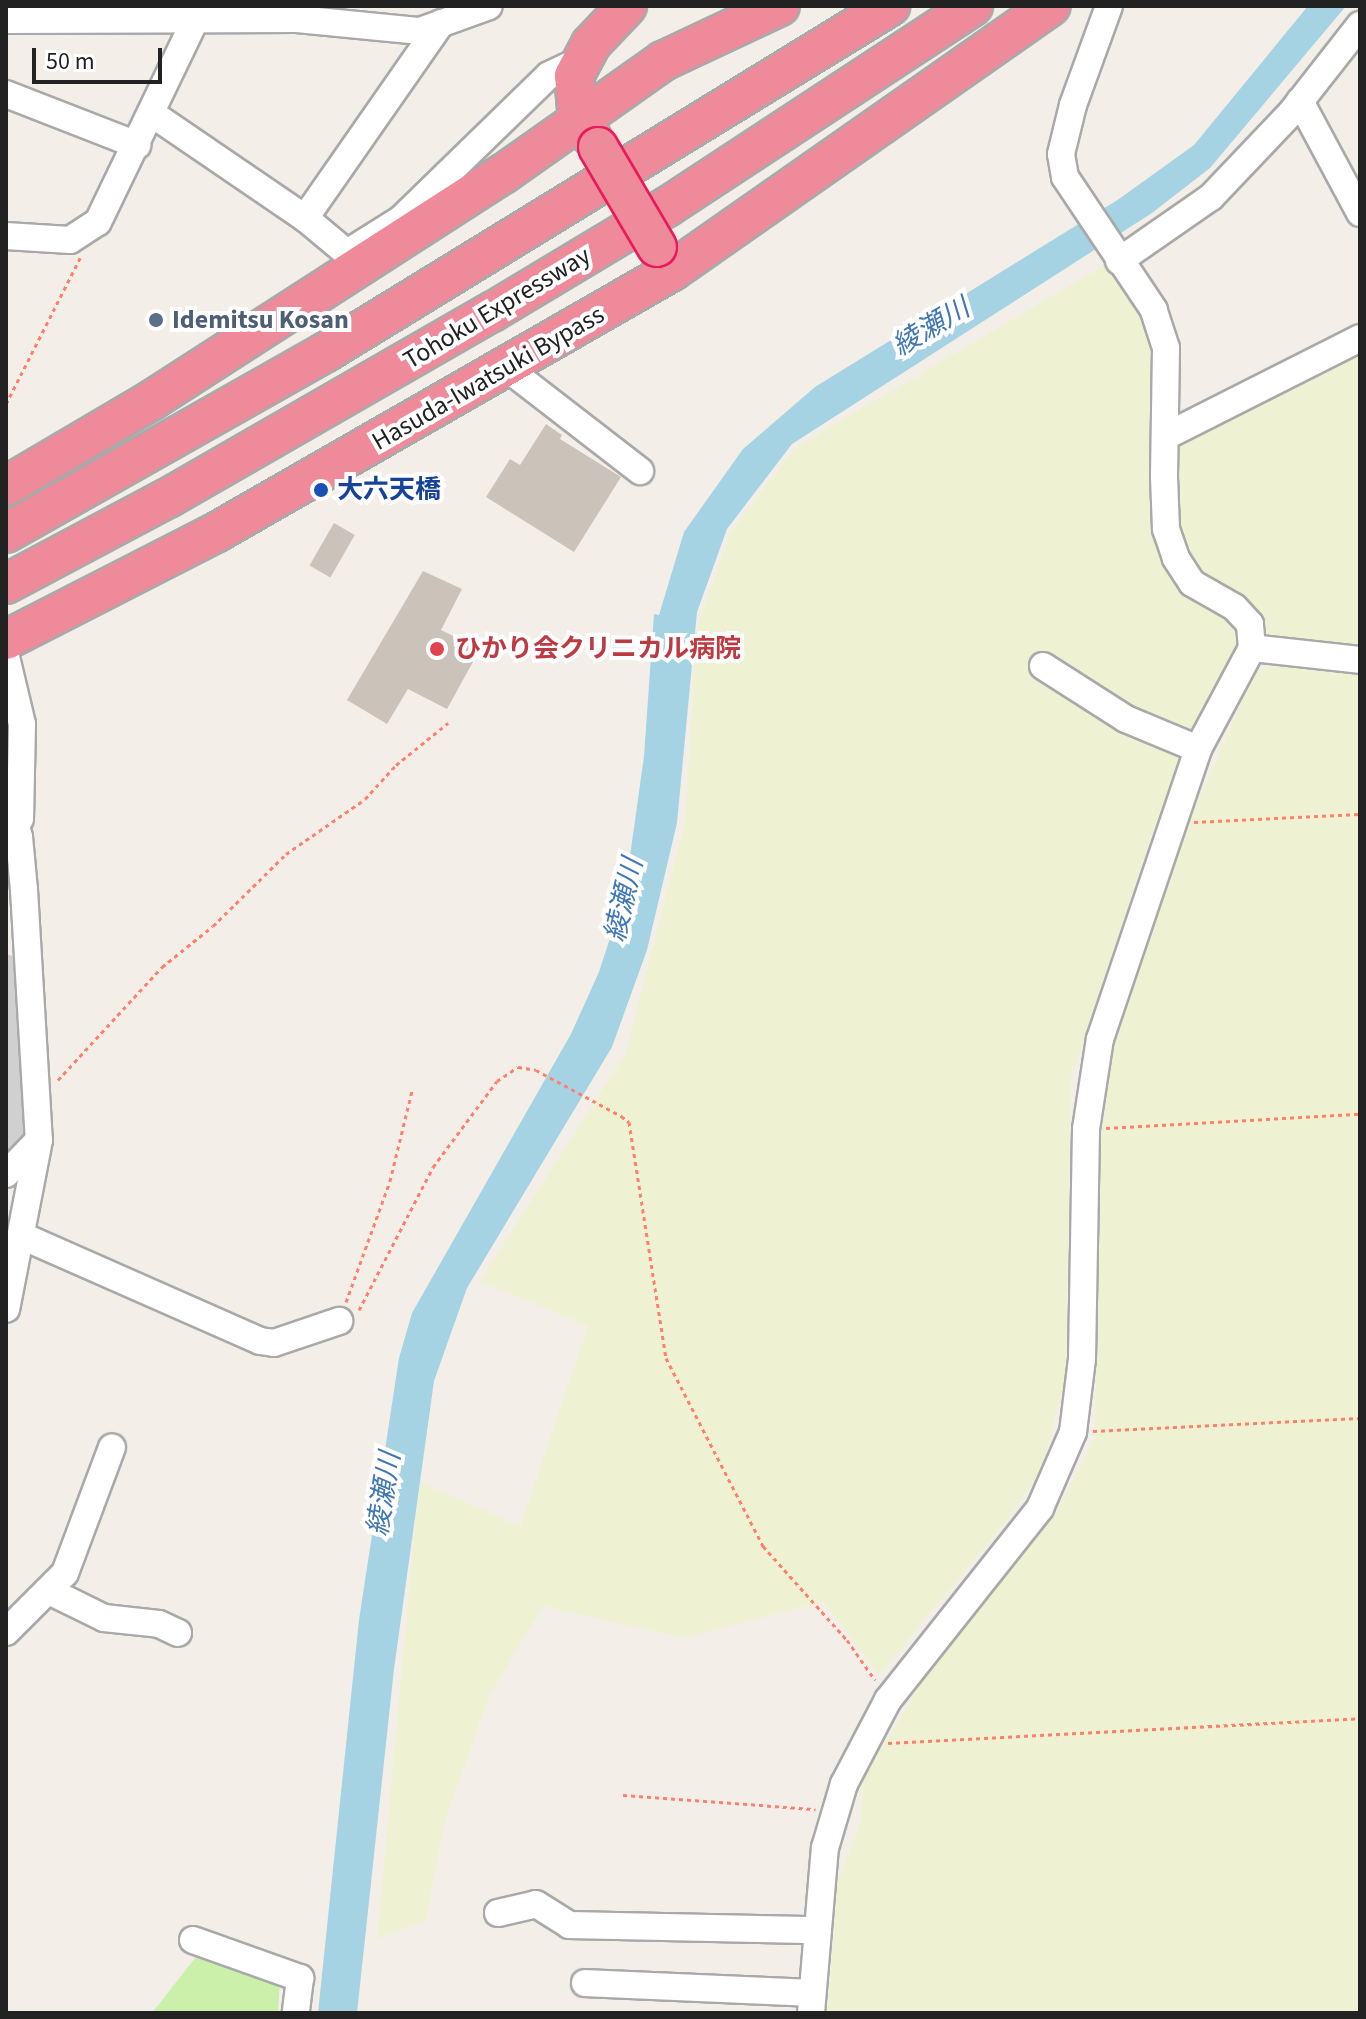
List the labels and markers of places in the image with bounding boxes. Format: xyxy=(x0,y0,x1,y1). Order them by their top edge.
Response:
place label: Idemitsu Kosan xyxy=(172,304,349,336)
marker: Idemitsu Kosan xyxy=(147,311,165,329)
place label: 大六天橋 xyxy=(337,474,441,506)
marker: 大六天橋 xyxy=(312,481,330,499)
place label: ひかり会クリニカル病院 xyxy=(455,633,741,665)
marker: ひかり会クリニカル病院 xyxy=(426,638,448,660)

